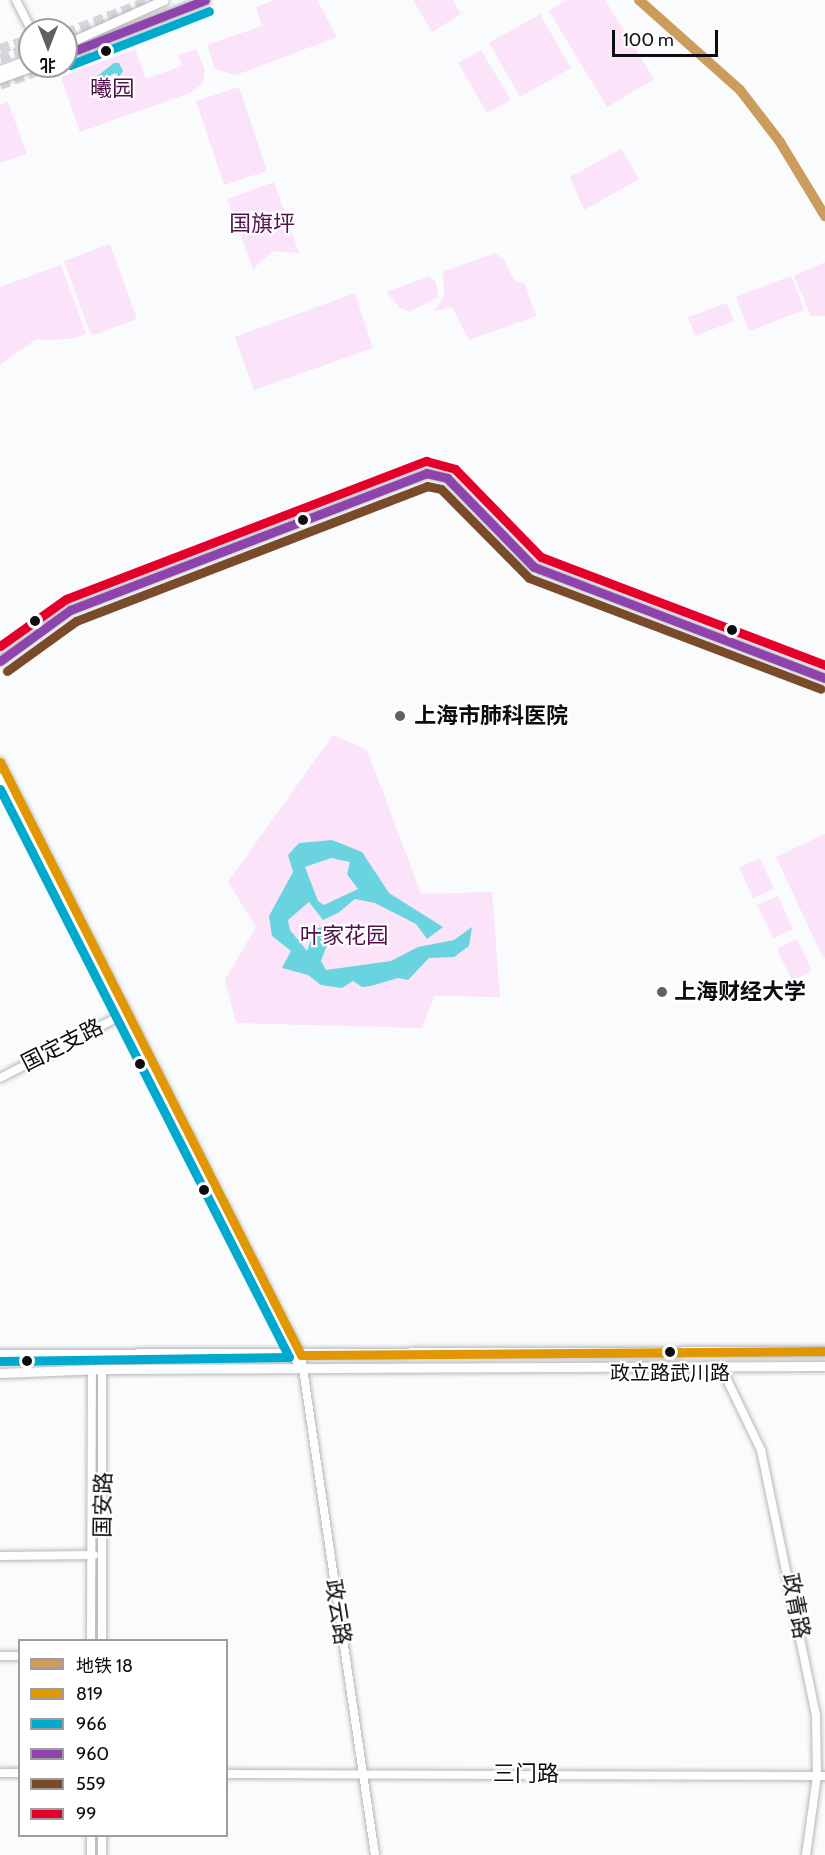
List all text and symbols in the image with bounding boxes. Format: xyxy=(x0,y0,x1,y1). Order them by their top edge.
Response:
north arrow xyxy=(18,18,78,78)
scale bar xyxy=(615,18,722,56)
text: 100 m xyxy=(623,29,674,51)
unlabelled marker xyxy=(100,45,112,57)
text: 北 xyxy=(40,55,56,74)
park label: 曦园 xyxy=(90,76,134,102)
park label: 国旗坪 xyxy=(229,211,295,237)
unlabelled marker xyxy=(297,514,309,526)
unlabelled marker xyxy=(29,615,41,627)
unlabelled marker xyxy=(726,624,738,636)
place label: 上海市肺科医院 xyxy=(414,703,568,729)
marker: 上海市肺科医院 xyxy=(391,707,409,725)
park label: 叶家花园 xyxy=(300,923,388,949)
place label: 上海财经大学 xyxy=(674,979,806,1005)
marker: 上海财经大学 xyxy=(655,985,669,999)
street label: 国定支路 xyxy=(17,1013,107,1077)
unlabelled marker xyxy=(134,1058,146,1070)
unlabelled marker xyxy=(198,1184,210,1196)
marker: 政立路武川路 xyxy=(664,1346,676,1358)
unlabelled marker xyxy=(21,1355,33,1367)
place label: 政立路武川路 xyxy=(610,1361,730,1385)
street label: 国安路 xyxy=(89,1472,117,1538)
street label: 政青路 xyxy=(777,1571,815,1641)
street label: 政云路 xyxy=(320,1577,356,1647)
legend xyxy=(18,1639,228,1837)
text: 地铁 18 xyxy=(76,1655,133,1677)
text: 819 xyxy=(76,1683,103,1705)
text: 966 xyxy=(76,1713,107,1735)
text: 960 xyxy=(76,1743,109,1765)
street label: 三门路 xyxy=(493,1761,559,1787)
text: 559 xyxy=(76,1773,106,1795)
text: 99 xyxy=(76,1803,96,1825)

